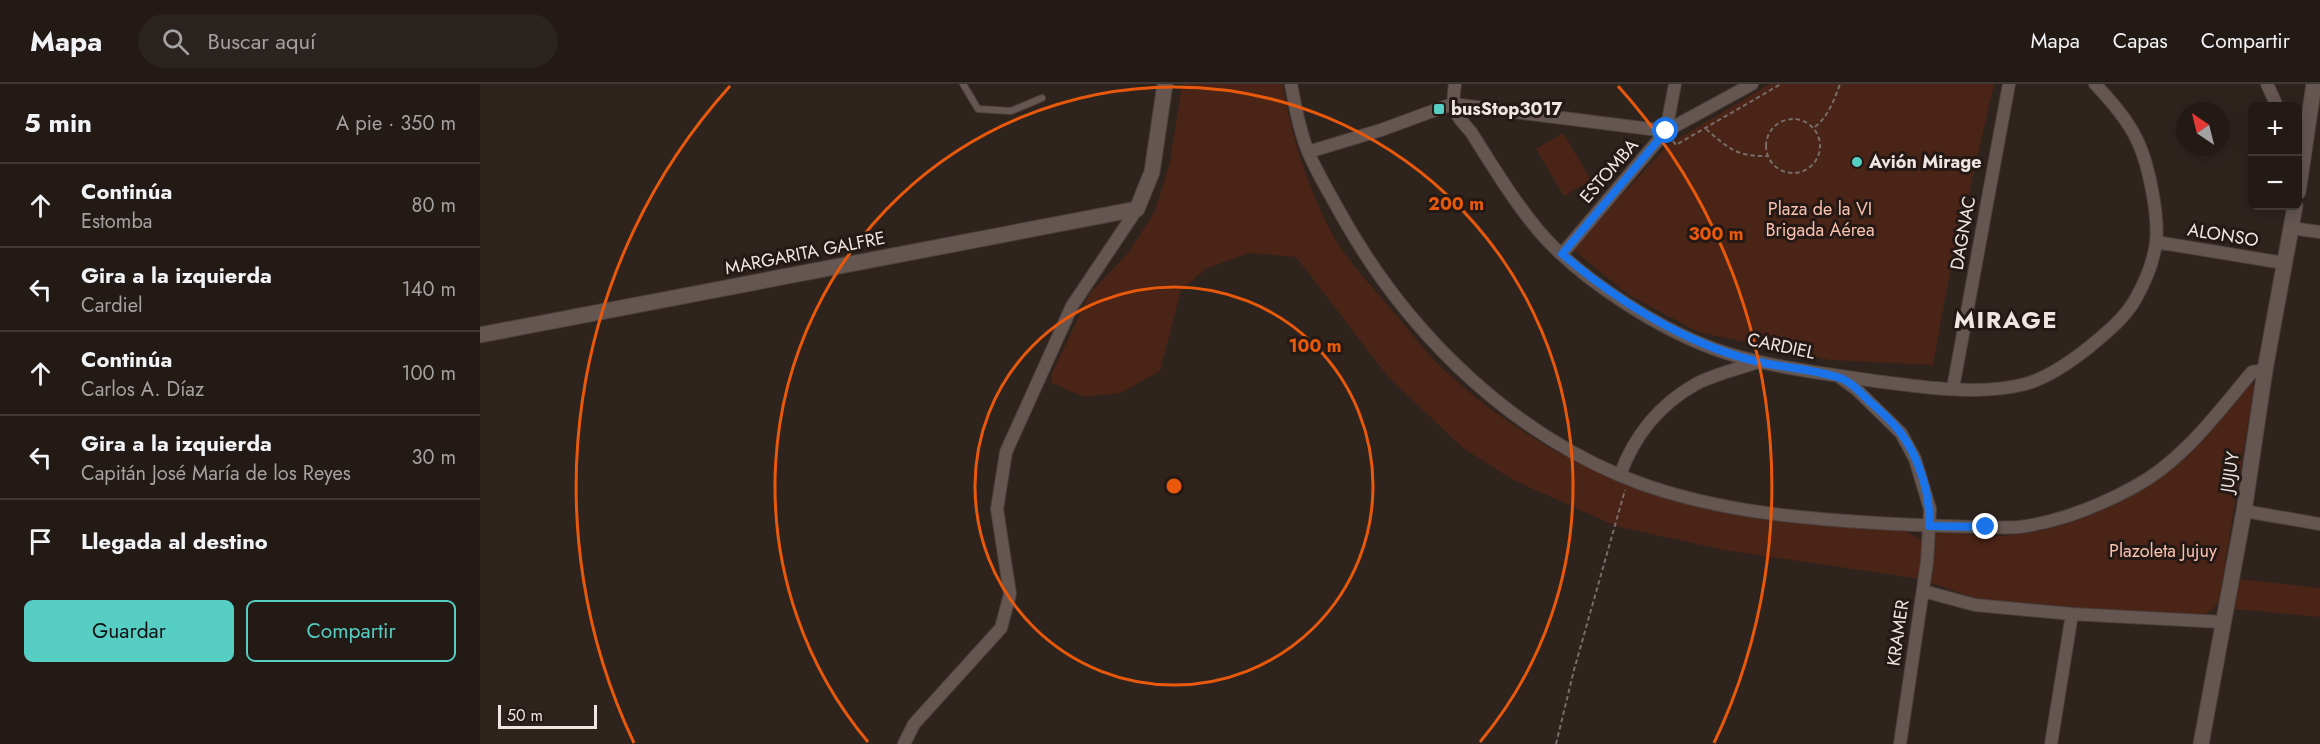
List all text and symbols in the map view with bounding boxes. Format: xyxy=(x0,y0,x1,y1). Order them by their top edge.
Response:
search box xyxy=(138,14,558,68)
text: Mapa xyxy=(30,21,102,62)
icon: search xyxy=(159,25,192,58)
text: Buscar aquí xyxy=(207,25,316,57)
text: Mapa xyxy=(2031,26,2080,56)
text: Capas xyxy=(2113,26,2168,56)
text: Compartir xyxy=(2201,26,2290,56)
place label: busStop3017 xyxy=(1451,96,1563,122)
marker: busStop3017 xyxy=(1432,102,1446,116)
north arrow xyxy=(2176,102,2230,156)
map controls xyxy=(2248,102,2302,210)
button: + xyxy=(2248,102,2302,156)
text: 5 min xyxy=(24,104,92,142)
text: A pie · 350 m xyxy=(336,109,456,138)
route start xyxy=(1652,117,1678,143)
street label: ESTOMBA xyxy=(1574,133,1644,209)
place label: Avión Mirage xyxy=(1868,149,1982,175)
marker: Avión Mirage xyxy=(1850,155,1864,169)
button: − xyxy=(2248,156,2302,210)
text: Continúa xyxy=(81,175,172,207)
icon: ahead xyxy=(24,189,57,222)
text: 80 m xyxy=(411,191,456,220)
text: 200 m xyxy=(1428,191,1484,217)
street label: DAGNAC xyxy=(1944,194,1982,272)
park label: Plaza de la VI Brigada Aérea xyxy=(1765,196,1875,243)
text: Estomba xyxy=(81,207,152,236)
street label: ALONSO xyxy=(2186,217,2260,253)
text: 300 m xyxy=(1688,221,1744,247)
street label: MARGARITA GALFRE xyxy=(723,225,887,281)
text: Gira a la izquierda xyxy=(81,259,272,291)
icon: left xyxy=(24,273,57,306)
text: 140 m xyxy=(402,275,456,304)
text: Cardiel xyxy=(81,291,143,320)
district label: MIRAGE xyxy=(1954,302,2058,337)
street label: CARDIEL xyxy=(1745,326,1817,366)
text: 100 m xyxy=(1288,333,1342,359)
text: Continúa xyxy=(81,343,172,375)
icon: ahead xyxy=(24,357,57,390)
text: 100 m xyxy=(401,359,456,388)
text: Carlos A. Díaz xyxy=(81,375,204,404)
text: Gira a la izquierda xyxy=(81,427,272,459)
icon: left xyxy=(24,441,57,474)
text: 30 m xyxy=(411,443,456,472)
street label: JUJUY xyxy=(2214,449,2246,496)
text: Capitán José María de los Reyes xyxy=(81,459,351,488)
centre of rings xyxy=(1164,476,1184,496)
route end xyxy=(1972,513,1998,539)
icon: arrive xyxy=(24,525,57,558)
text: Llegada al destino xyxy=(81,525,268,557)
park label: Plazoleta Jujuy xyxy=(2109,538,2217,564)
street label: KRAMER xyxy=(1880,598,1916,668)
button: Guardar xyxy=(24,600,234,662)
button: Compartir xyxy=(246,600,456,662)
scale bar xyxy=(498,702,597,730)
text: 50 m xyxy=(507,704,543,727)

